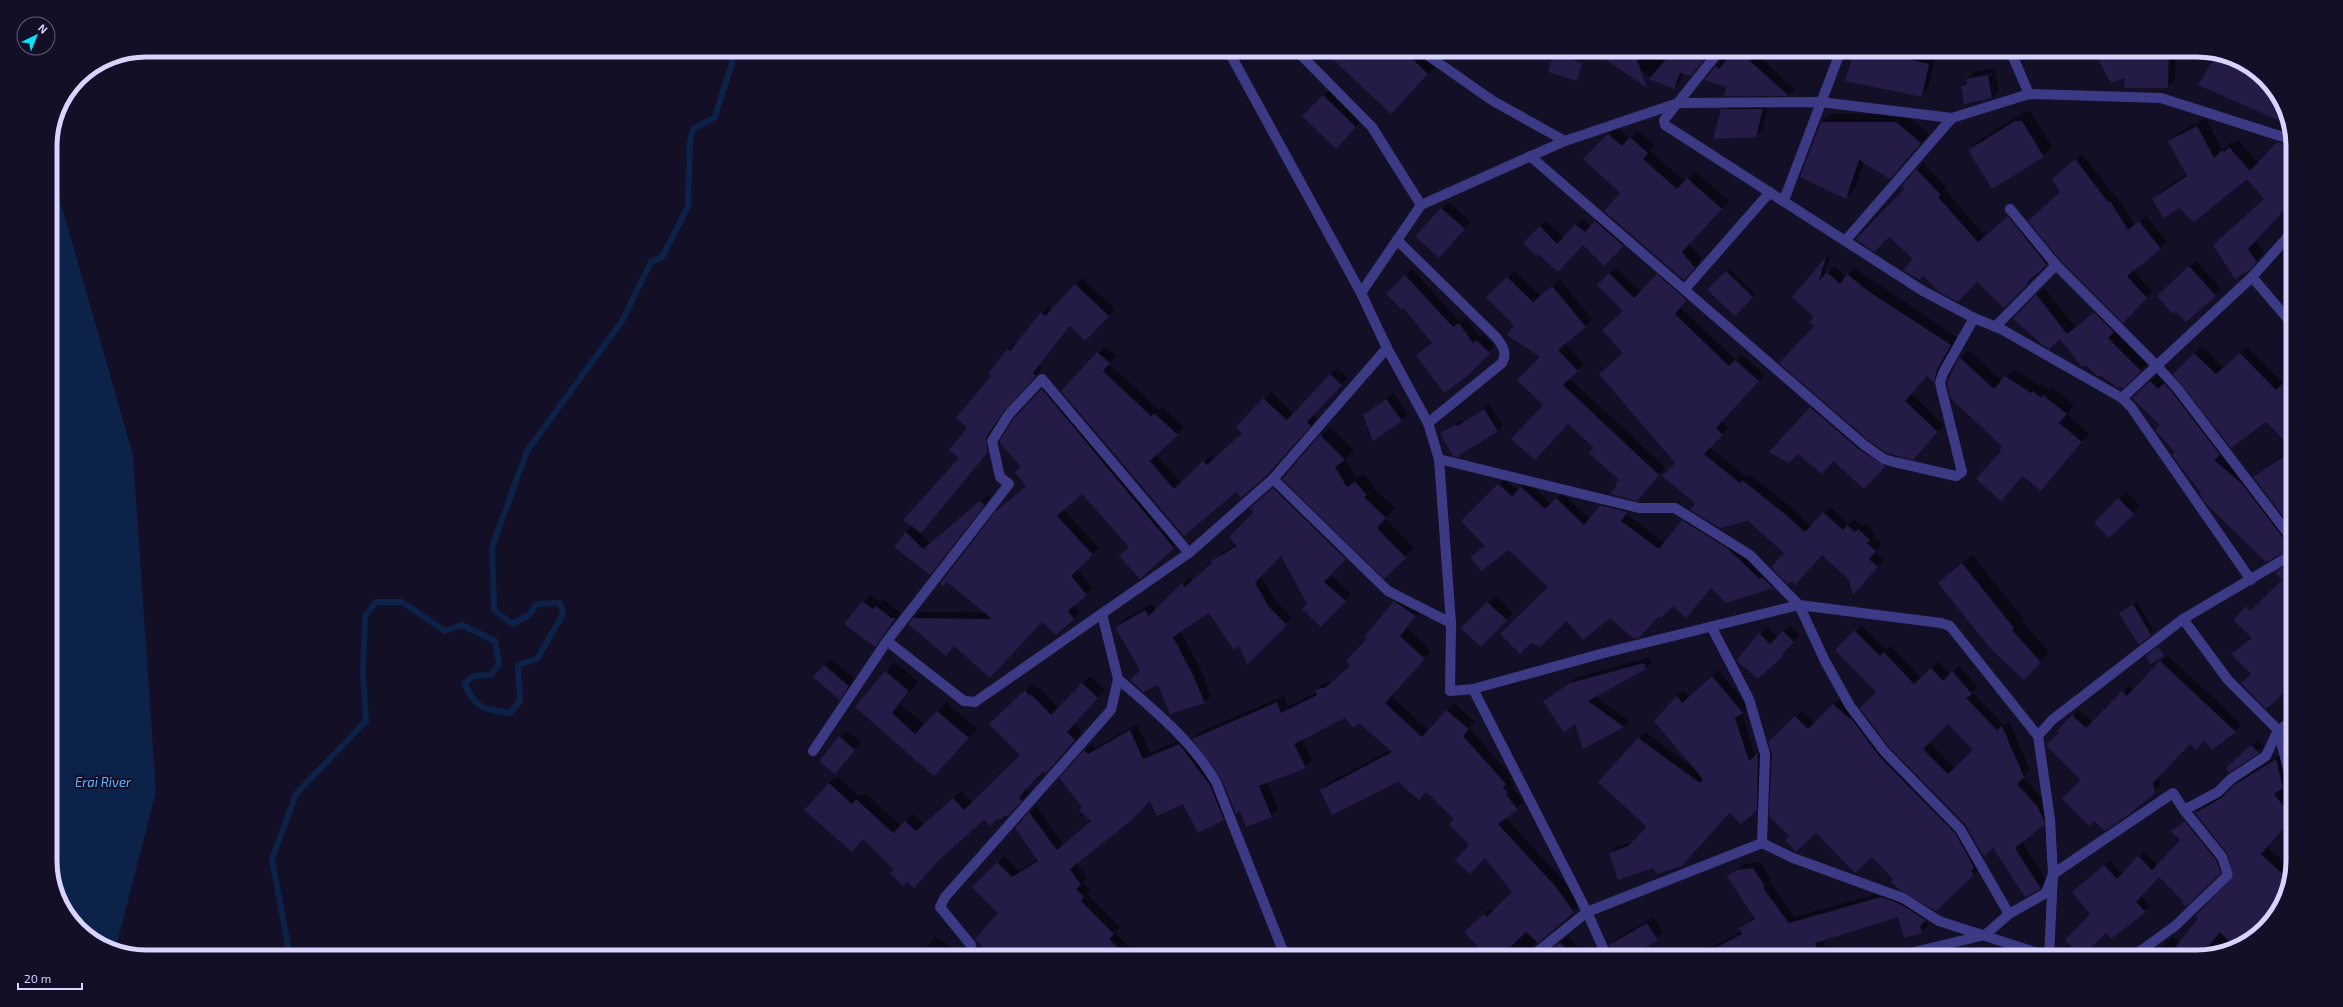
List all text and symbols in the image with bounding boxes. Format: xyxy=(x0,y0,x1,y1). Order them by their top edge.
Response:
north arrow xyxy=(16,16,56,56)
text: N xyxy=(36,21,51,36)
water label: Erai River xyxy=(75,774,132,790)
scale bar xyxy=(18,965,82,991)
text: 20 m xyxy=(24,971,51,985)

